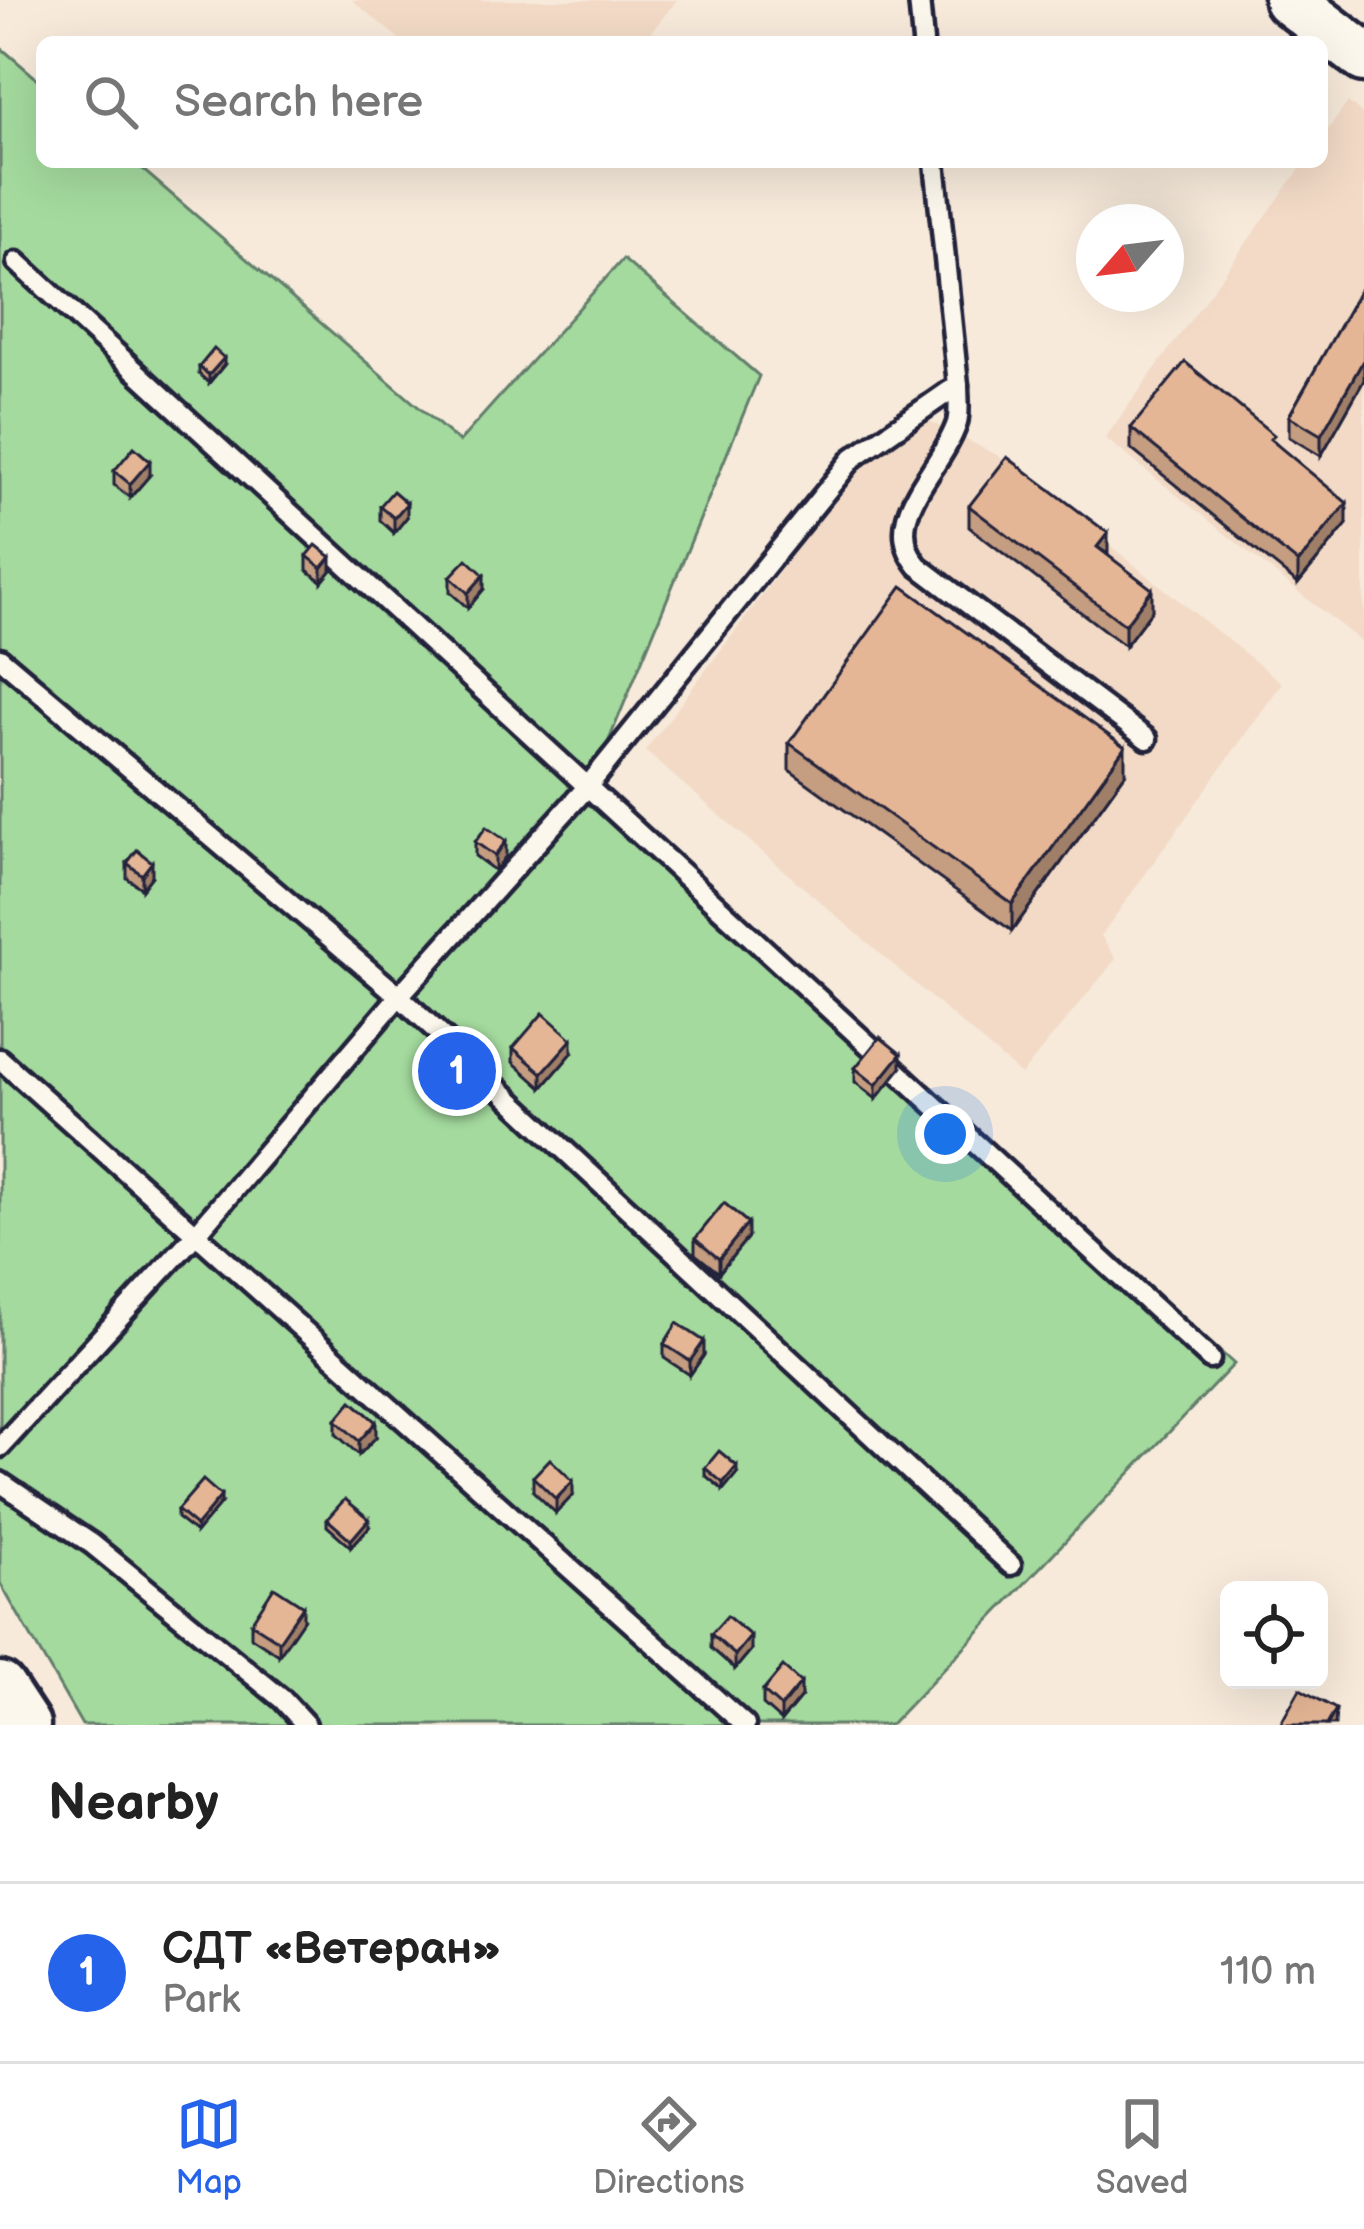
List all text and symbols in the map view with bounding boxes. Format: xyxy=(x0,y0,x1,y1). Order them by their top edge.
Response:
search box xyxy=(36,36,1328,168)
icon: search xyxy=(78,69,144,135)
text: Search here xyxy=(174,75,423,130)
north arrow xyxy=(1076,204,1184,312)
pin: 1 xyxy=(418,1026,496,1116)
your location xyxy=(915,1104,975,1164)
map controls xyxy=(1220,1581,1328,1689)
button: locate xyxy=(1220,1581,1328,1689)
text: Nearby xyxy=(48,1773,219,1834)
text: СДТ «Ветеран» xyxy=(162,1922,502,1977)
text: 1 xyxy=(79,1949,95,1996)
text: 110 m xyxy=(1220,1949,1316,1996)
text: Park xyxy=(162,1977,240,2024)
tab: Map xyxy=(176,2091,242,2203)
tab: Directions xyxy=(593,2091,745,2203)
tab: Saved xyxy=(1096,2091,1188,2203)

